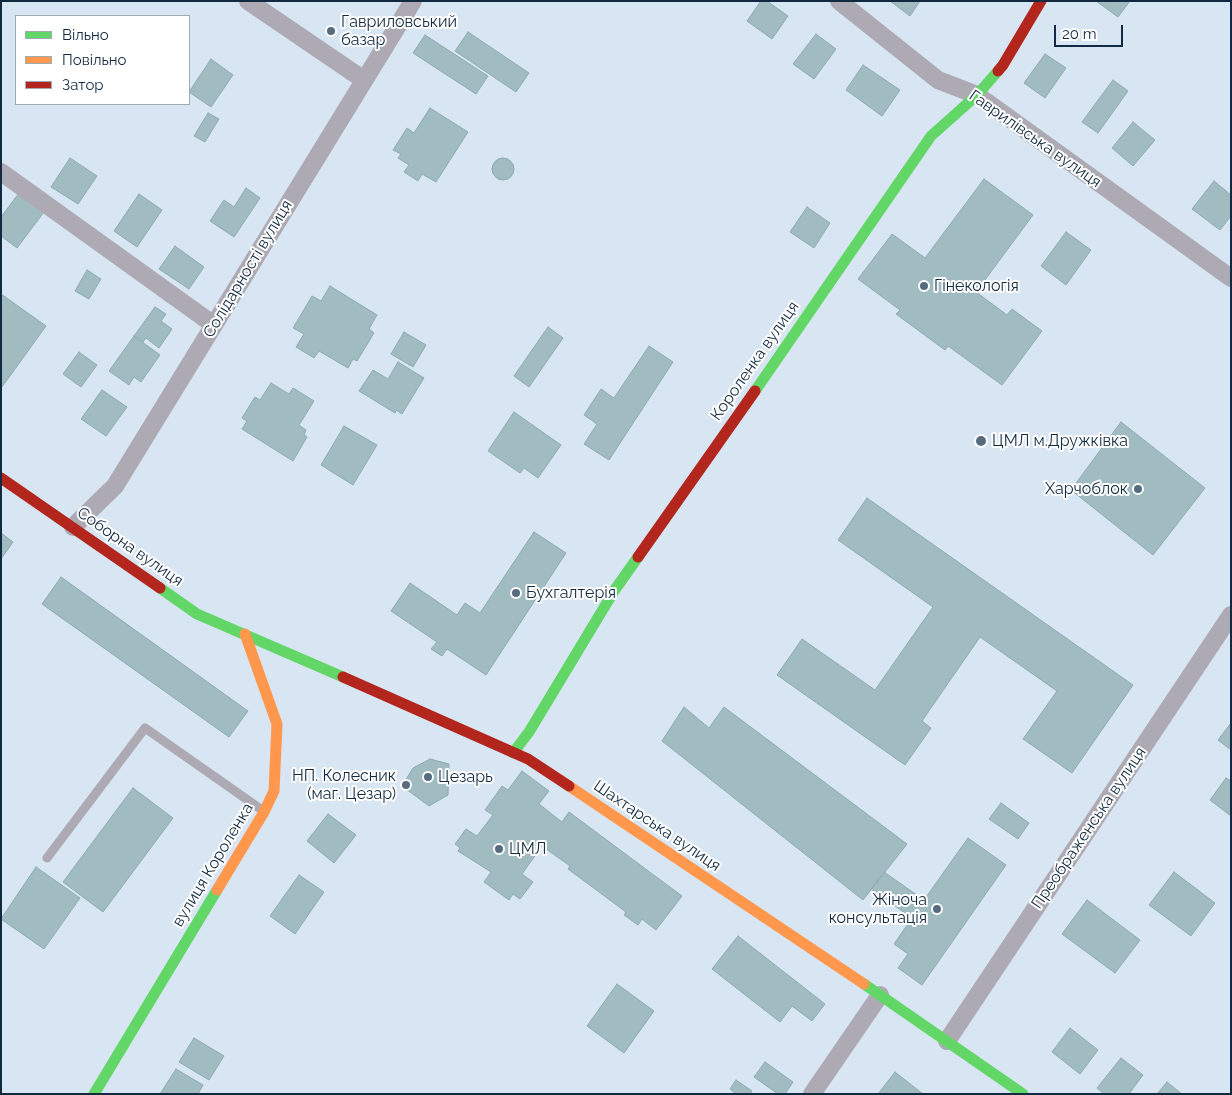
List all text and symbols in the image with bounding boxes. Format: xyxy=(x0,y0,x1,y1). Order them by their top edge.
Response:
place label: Гавриловський базар xyxy=(341,12,457,50)
legend xyxy=(15,15,190,105)
scale bar xyxy=(1057,15,1126,47)
marker: Гавриловський базар xyxy=(325,25,337,37)
text: 20 m xyxy=(1062,25,1097,43)
text: Вільно xyxy=(62,26,109,44)
text: Повільно xyxy=(62,51,126,69)
text: Затор xyxy=(62,76,104,94)
street label: Гаврилівська вулиця xyxy=(965,86,1105,192)
street label: Солідарності вулиця xyxy=(199,197,297,341)
place label: Гінекологія xyxy=(934,276,1019,296)
marker: Гінекологія xyxy=(918,280,930,292)
street label: Короленка вулиця xyxy=(707,298,803,424)
place label: ЦМЛ м.Дружківка xyxy=(992,431,1128,451)
marker: ЦМЛ м.Дружківка xyxy=(974,434,988,448)
place label: Харчоблок xyxy=(1045,479,1128,499)
marker: Харчоблок xyxy=(1132,483,1144,495)
street label: Соборна вулиця xyxy=(73,503,187,591)
place label: Бухгалтерія xyxy=(526,583,616,603)
marker: Бухгалтерія xyxy=(510,587,522,599)
street label: Преображенська вулиця xyxy=(1028,743,1150,913)
place label: НП. Колесник (маг. Цезар) xyxy=(292,766,396,804)
place label: Цезарь xyxy=(438,767,493,787)
marker: Цезарь xyxy=(422,771,434,783)
street label: Шахтарська вулиця xyxy=(590,776,724,876)
marker: НП. Колесник (маг. Цезар) xyxy=(400,779,412,791)
street label: вулиця Короленка xyxy=(168,800,258,930)
place label: ЦМЛ xyxy=(509,839,546,859)
marker: ЦМЛ xyxy=(493,843,505,855)
place label: Жіноча консультація xyxy=(829,890,927,928)
marker: Жіноча консультація xyxy=(931,903,943,915)

